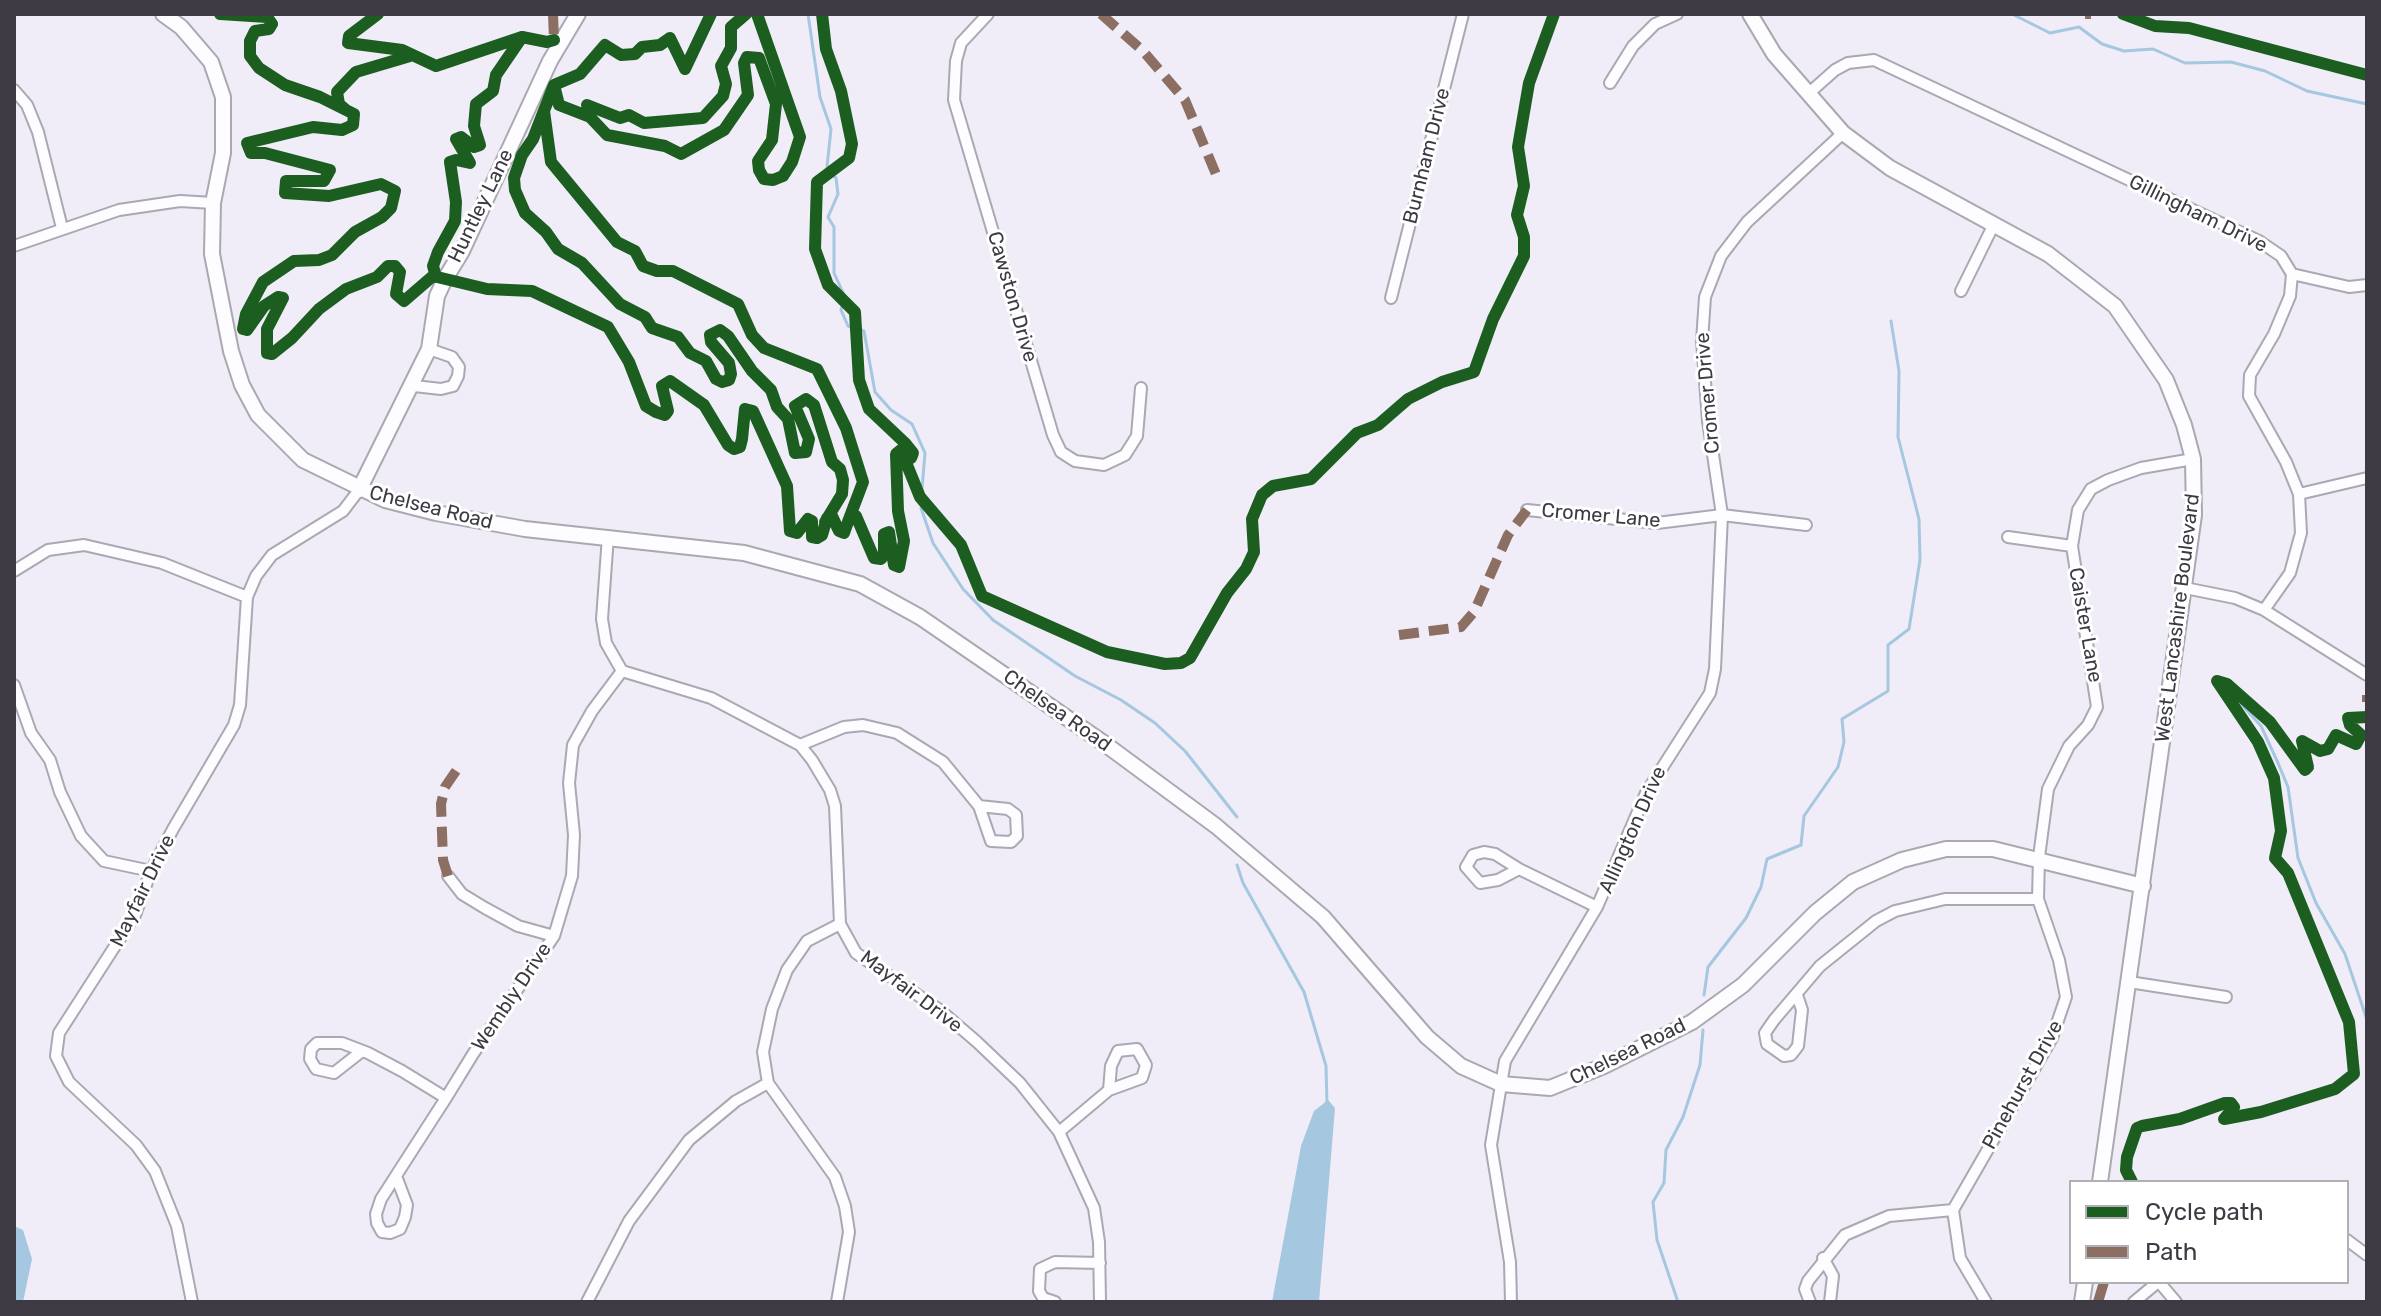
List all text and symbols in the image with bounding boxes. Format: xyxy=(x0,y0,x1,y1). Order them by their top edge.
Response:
street label: Burnham Drive xyxy=(1399,86,1455,226)
street label: Huntley Lane xyxy=(443,145,519,267)
street label: Gillingham Drive xyxy=(2125,170,2271,258)
street label: Cawston Drive xyxy=(982,229,1042,365)
street label: Cromer Drive xyxy=(1691,331,1725,455)
street label: Chelsea Road xyxy=(367,481,495,535)
street label: West Lancashire Boulevard xyxy=(2151,492,2205,744)
street label: Cromer Lane xyxy=(1541,499,1661,533)
street label: Caister Lane xyxy=(2063,566,2107,684)
street label: Chelsea Road xyxy=(998,665,1116,757)
street label: Allington Drive xyxy=(1594,763,1672,897)
street label: Mayfair Drive xyxy=(106,831,180,951)
street label: Wembly Drive xyxy=(467,938,557,1056)
street label: Mayfair Drive xyxy=(855,946,967,1038)
street label: Chelsea Road xyxy=(1566,1014,1690,1090)
street label: Pinehurst Drive xyxy=(1978,1016,2068,1154)
legend xyxy=(2069,1180,2349,1284)
text: Cycle path xyxy=(2145,1198,2264,1226)
text: Path xyxy=(2145,1238,2197,1266)

